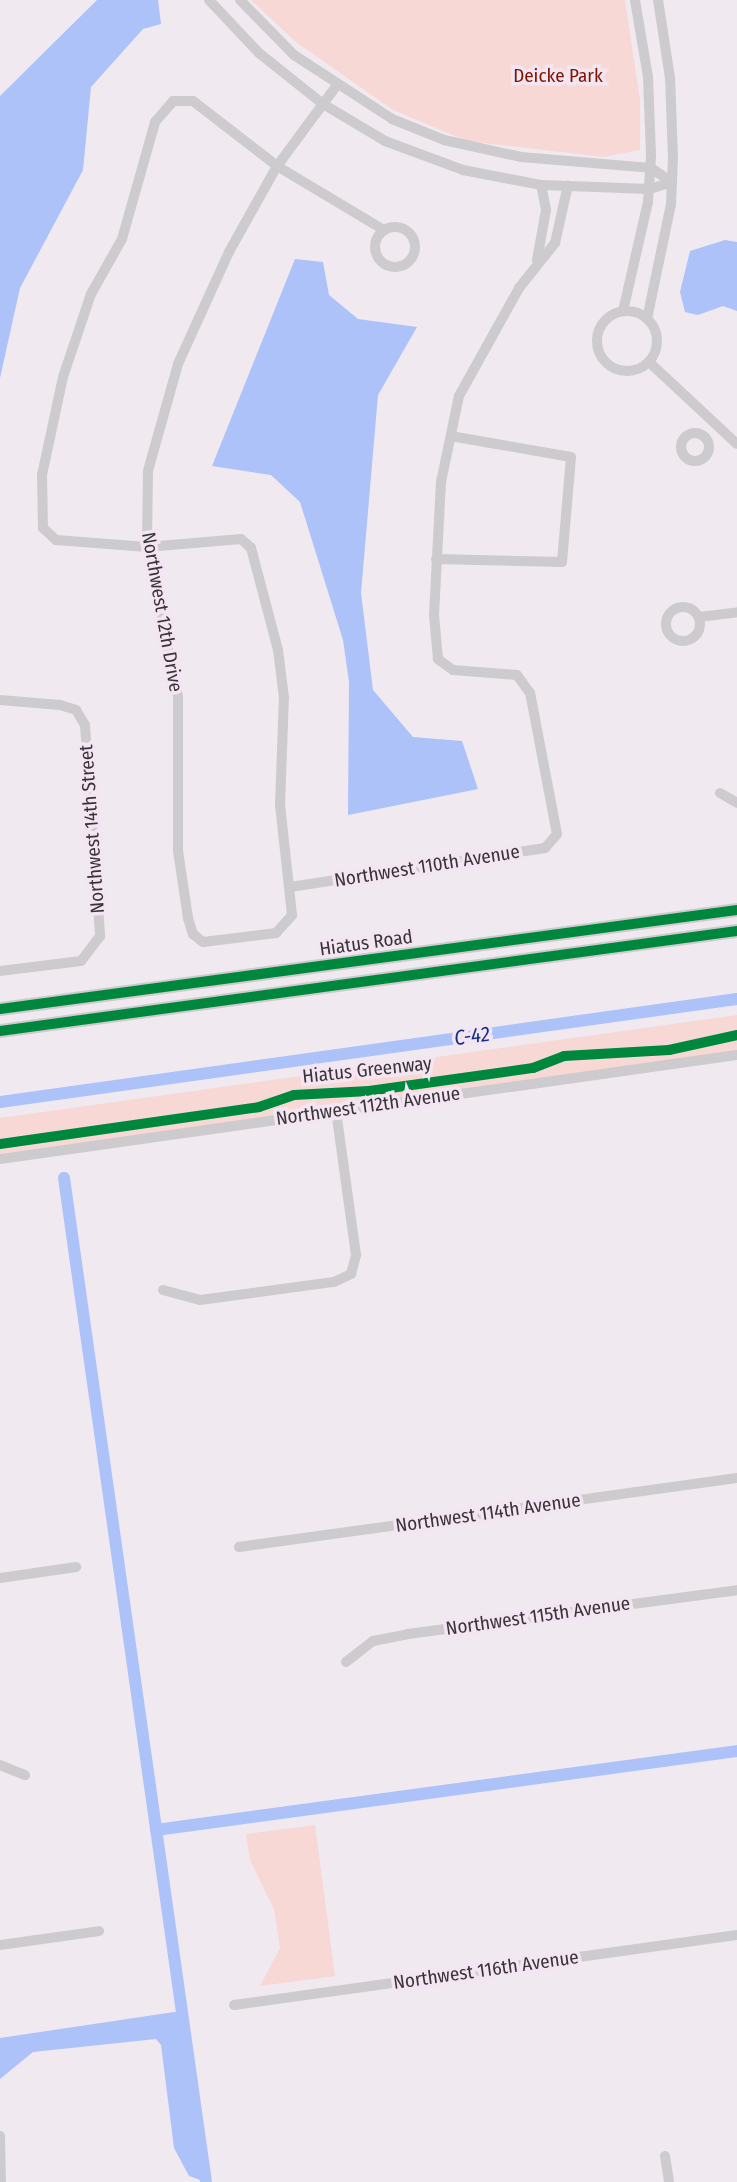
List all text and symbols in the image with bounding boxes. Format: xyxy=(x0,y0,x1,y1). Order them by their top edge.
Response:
park label: Deicke Park xyxy=(513,65,603,87)
street label: Northwest 12th Drive xyxy=(137,530,187,694)
street label: Northwest 14th Street xyxy=(75,744,109,914)
street label: Northwest 110th Avenue xyxy=(333,840,521,892)
street label: Hiatus Road xyxy=(318,925,414,961)
water label: C-42 xyxy=(452,1021,492,1051)
street label: Hiatus Greenway xyxy=(301,1052,433,1088)
street label: Northwest 112th Avenue xyxy=(274,1082,462,1130)
street label: Northwest 114th Avenue xyxy=(394,1489,582,1537)
street label: Northwest 115th Avenue xyxy=(444,1592,632,1640)
street label: Northwest 116th Avenue xyxy=(392,1946,580,1994)

